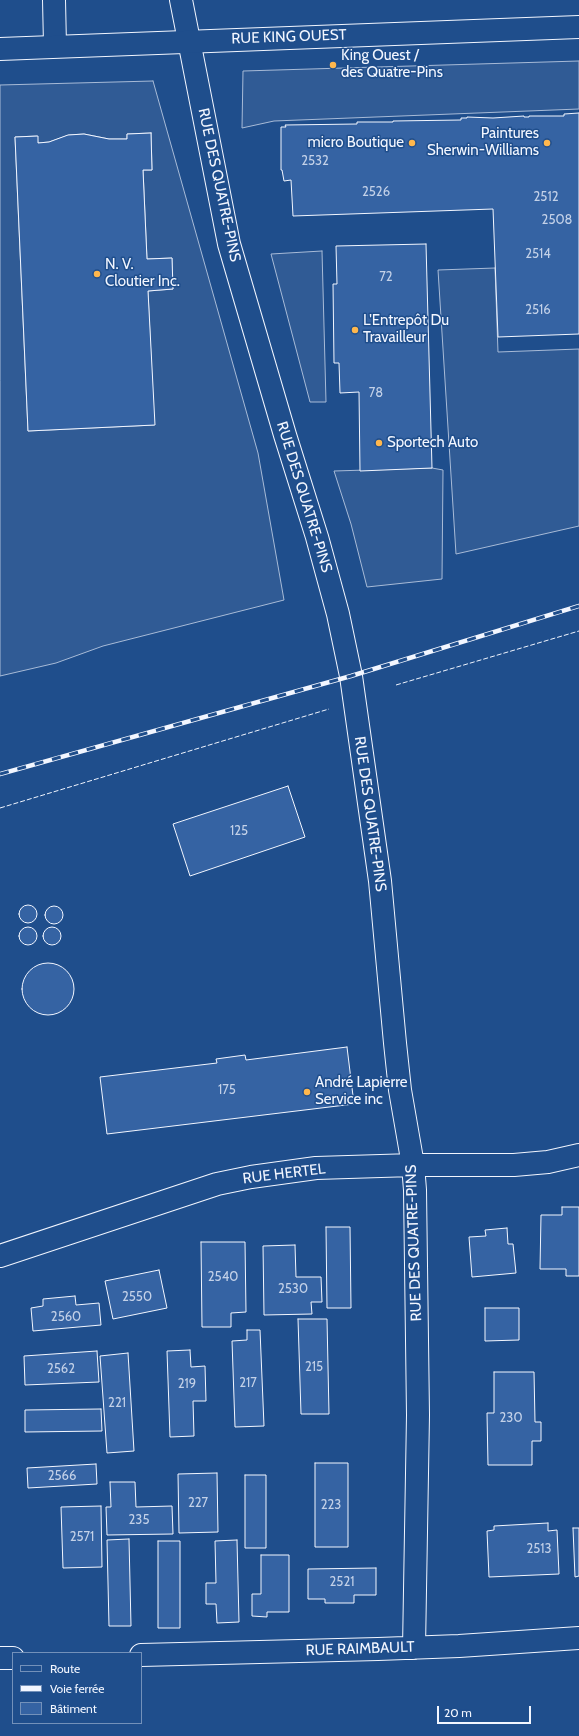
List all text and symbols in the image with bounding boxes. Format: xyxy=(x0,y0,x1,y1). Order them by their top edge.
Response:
street label: RUE KING OUEST xyxy=(231,26,347,48)
place label: King Ouest / des Quatre-Pins xyxy=(341,47,443,82)
marker: King Ouest / des Quatre-Pins xyxy=(328,60,338,70)
street label: RUE DES QUATRE-PINS xyxy=(194,106,244,264)
place label: Paintures Sherwin-Williams xyxy=(427,125,539,160)
place label: micro Boutique xyxy=(307,134,404,152)
marker: micro Boutique xyxy=(407,138,417,148)
marker: Paintures Sherwin-Williams xyxy=(542,138,552,148)
house number: 2532 xyxy=(301,153,329,169)
house number: 2526 xyxy=(362,184,390,200)
house number: 2512 xyxy=(534,189,558,205)
house number: 2508 xyxy=(542,212,572,228)
house number: 2514 xyxy=(525,246,551,262)
place label: N. V. Cloutier Inc. xyxy=(105,256,180,291)
marker: N. V. Cloutier Inc. xyxy=(92,269,102,279)
house number: 72 xyxy=(379,269,393,285)
house number: 2516 xyxy=(525,302,551,318)
place label: L'Entrepôt Du Travailleur xyxy=(363,312,449,347)
marker: L'Entrepôt Du Travailleur xyxy=(350,325,360,335)
house number: 78 xyxy=(369,385,383,401)
street label: RUE DES QUATRE-PINS xyxy=(272,419,336,575)
place label: Sportech Auto xyxy=(387,434,478,452)
marker: Sportech Auto xyxy=(374,438,384,448)
street label: RUE DES QUATRE-PINS xyxy=(350,735,390,893)
house number: 125 xyxy=(230,823,248,839)
place label: André Lapierre Service inc xyxy=(315,1074,407,1109)
house number: 175 xyxy=(218,1082,236,1098)
marker: André Lapierre Service inc xyxy=(302,1087,312,1097)
street label: RUE HERTEL xyxy=(242,1160,326,1188)
street label: RUE DES QUATRE-PINS xyxy=(402,1164,426,1322)
house number: 2540 xyxy=(208,1269,238,1285)
house number: 2530 xyxy=(278,1281,308,1297)
house number: 2550 xyxy=(122,1289,152,1305)
house number: 2560 xyxy=(51,1309,81,1325)
house number: 215 xyxy=(305,1359,323,1375)
house number: 2562 xyxy=(47,1361,75,1377)
house number: 217 xyxy=(239,1375,257,1391)
house number: 219 xyxy=(178,1376,196,1392)
house number: 221 xyxy=(108,1395,126,1411)
house number: 230 xyxy=(500,1410,522,1426)
house number: 2566 xyxy=(48,1468,76,1484)
house number: 227 xyxy=(188,1495,208,1511)
house number: 223 xyxy=(321,1497,341,1513)
house number: 235 xyxy=(129,1512,149,1528)
house number: 2571 xyxy=(70,1529,94,1545)
house number: 2513 xyxy=(526,1541,552,1557)
house number: 2521 xyxy=(330,1574,354,1590)
street label: RUE RAIMBAULT xyxy=(305,1638,415,1660)
legend xyxy=(12,1652,142,1724)
text: Route xyxy=(50,1661,80,1676)
text: Voie ferrée xyxy=(50,1681,104,1696)
scale bar xyxy=(439,1698,533,1724)
text: Bâtiment xyxy=(50,1701,97,1716)
text: 20 m xyxy=(444,1705,472,1720)

